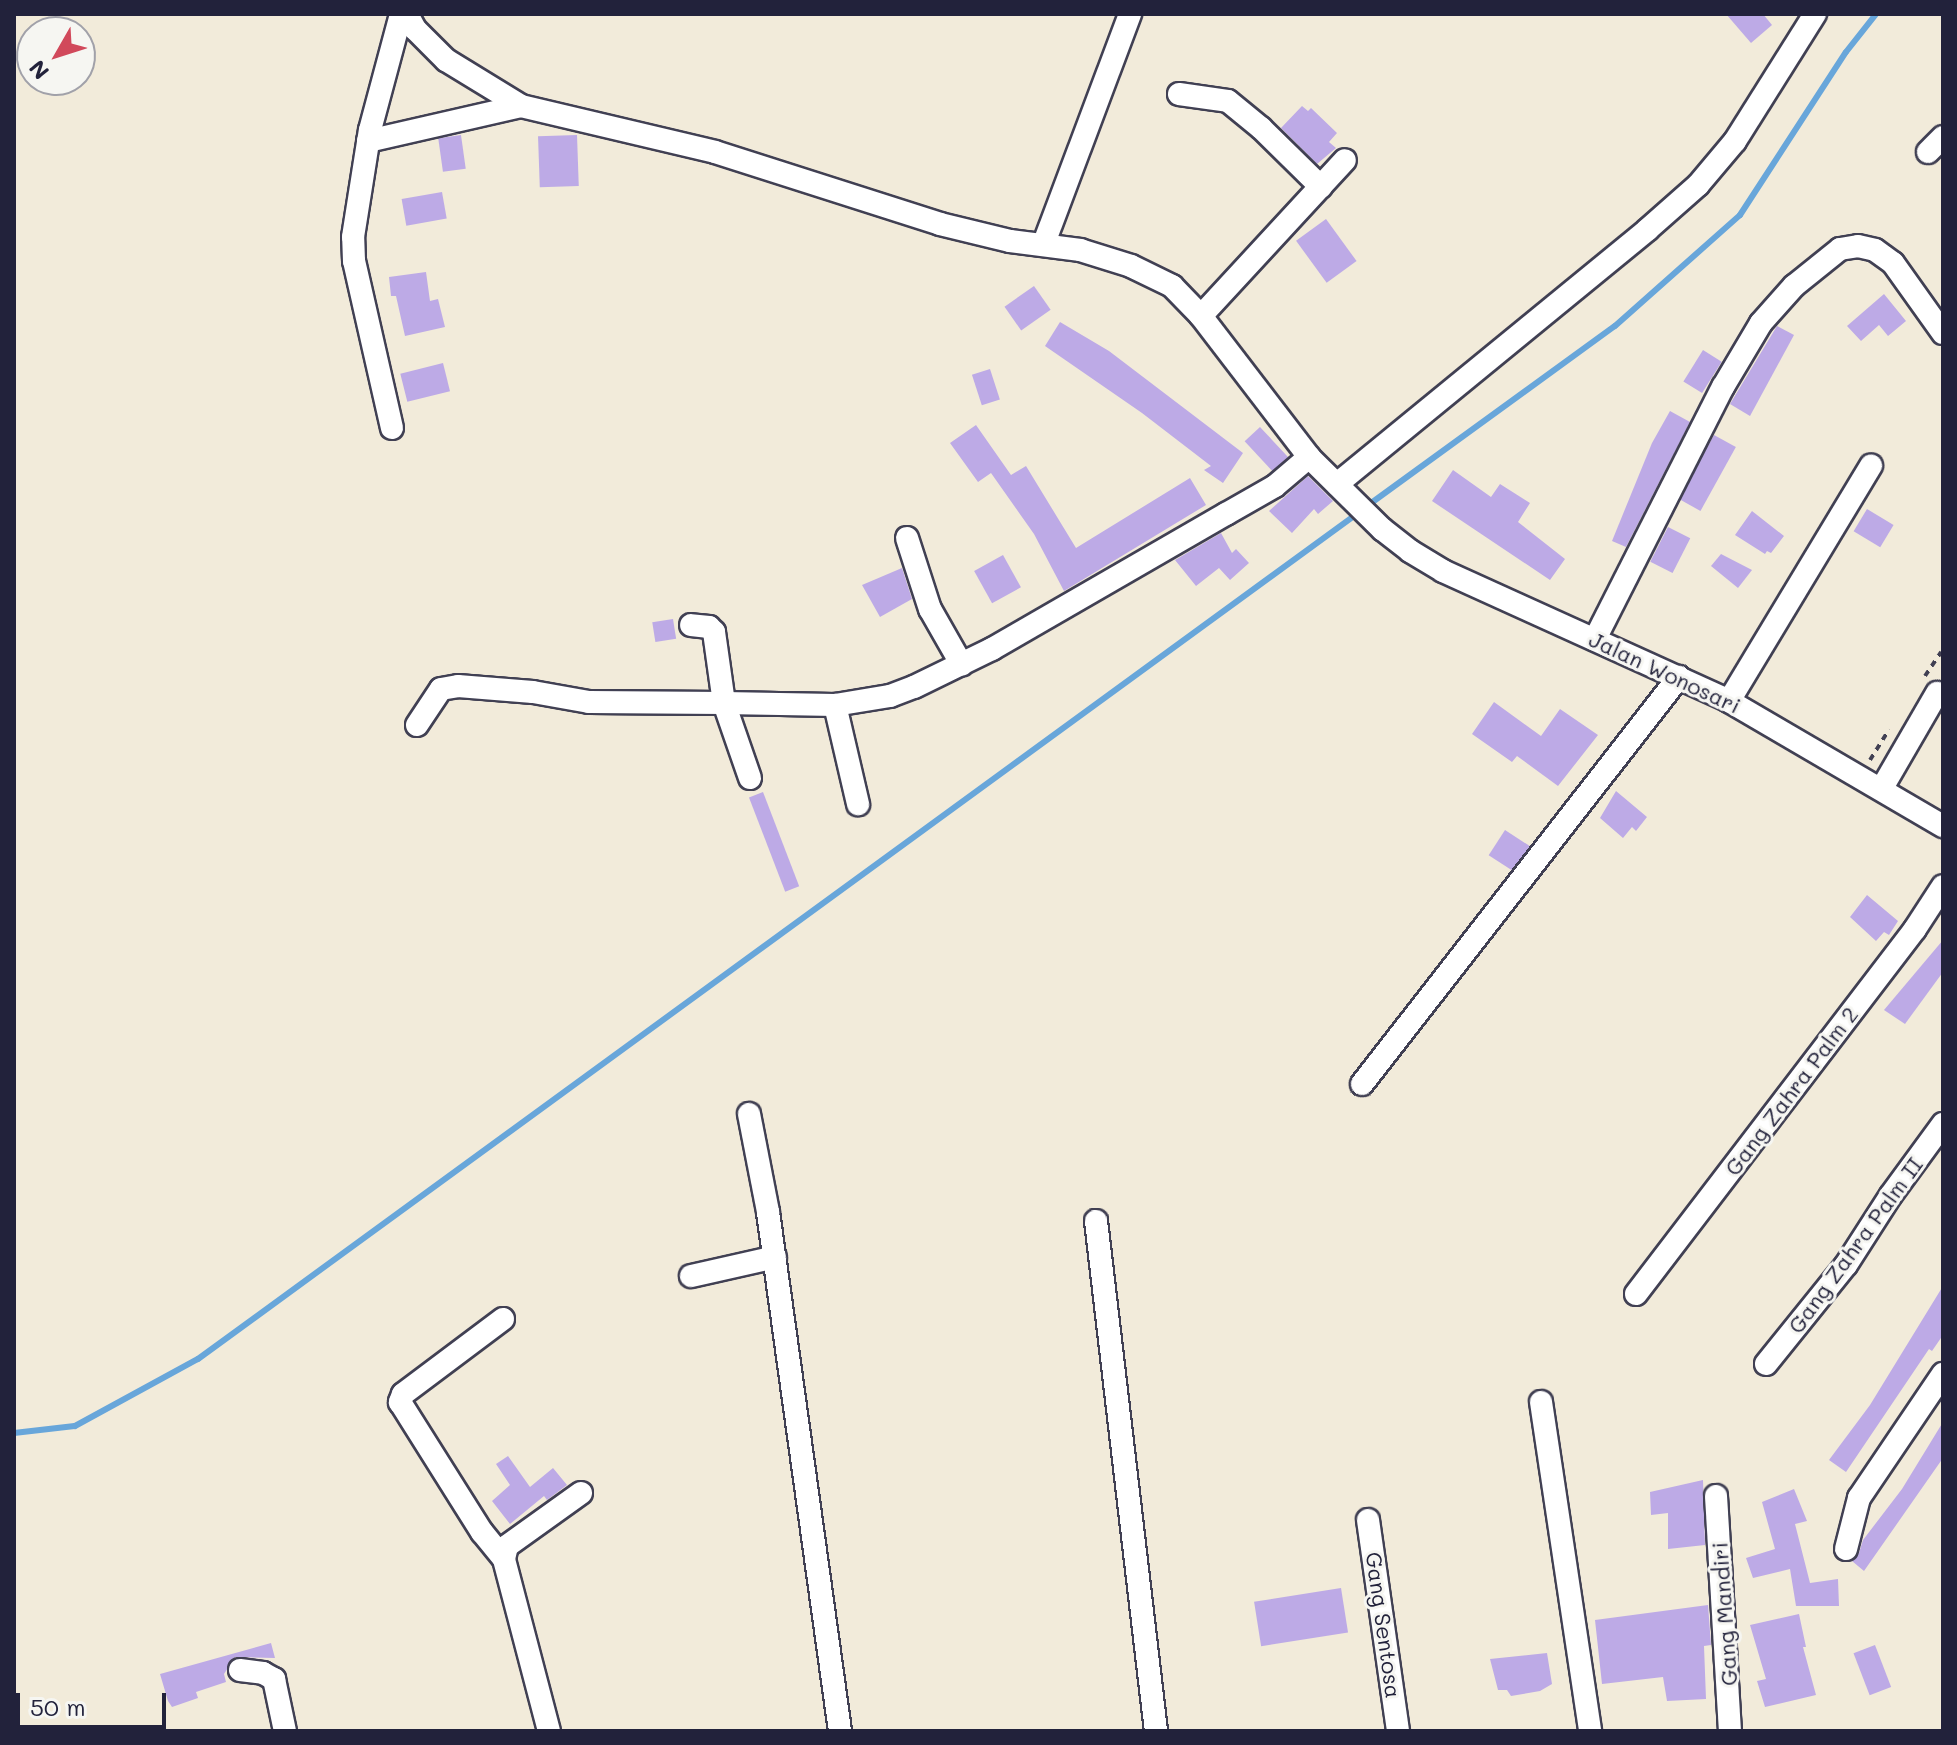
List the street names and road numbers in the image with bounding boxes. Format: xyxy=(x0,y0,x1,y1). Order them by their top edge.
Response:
street label: Jalan Wonosari xyxy=(1585,625,1745,719)
street label: Gang Zahra Palm 2 xyxy=(1719,1002,1863,1180)
street label: Gang Zahra Palm II xyxy=(1782,1152,1928,1338)
street label: Gang Mandiri xyxy=(1706,1541,1742,1687)
street label: Gang Sentosa xyxy=(1361,1550,1407,1700)

